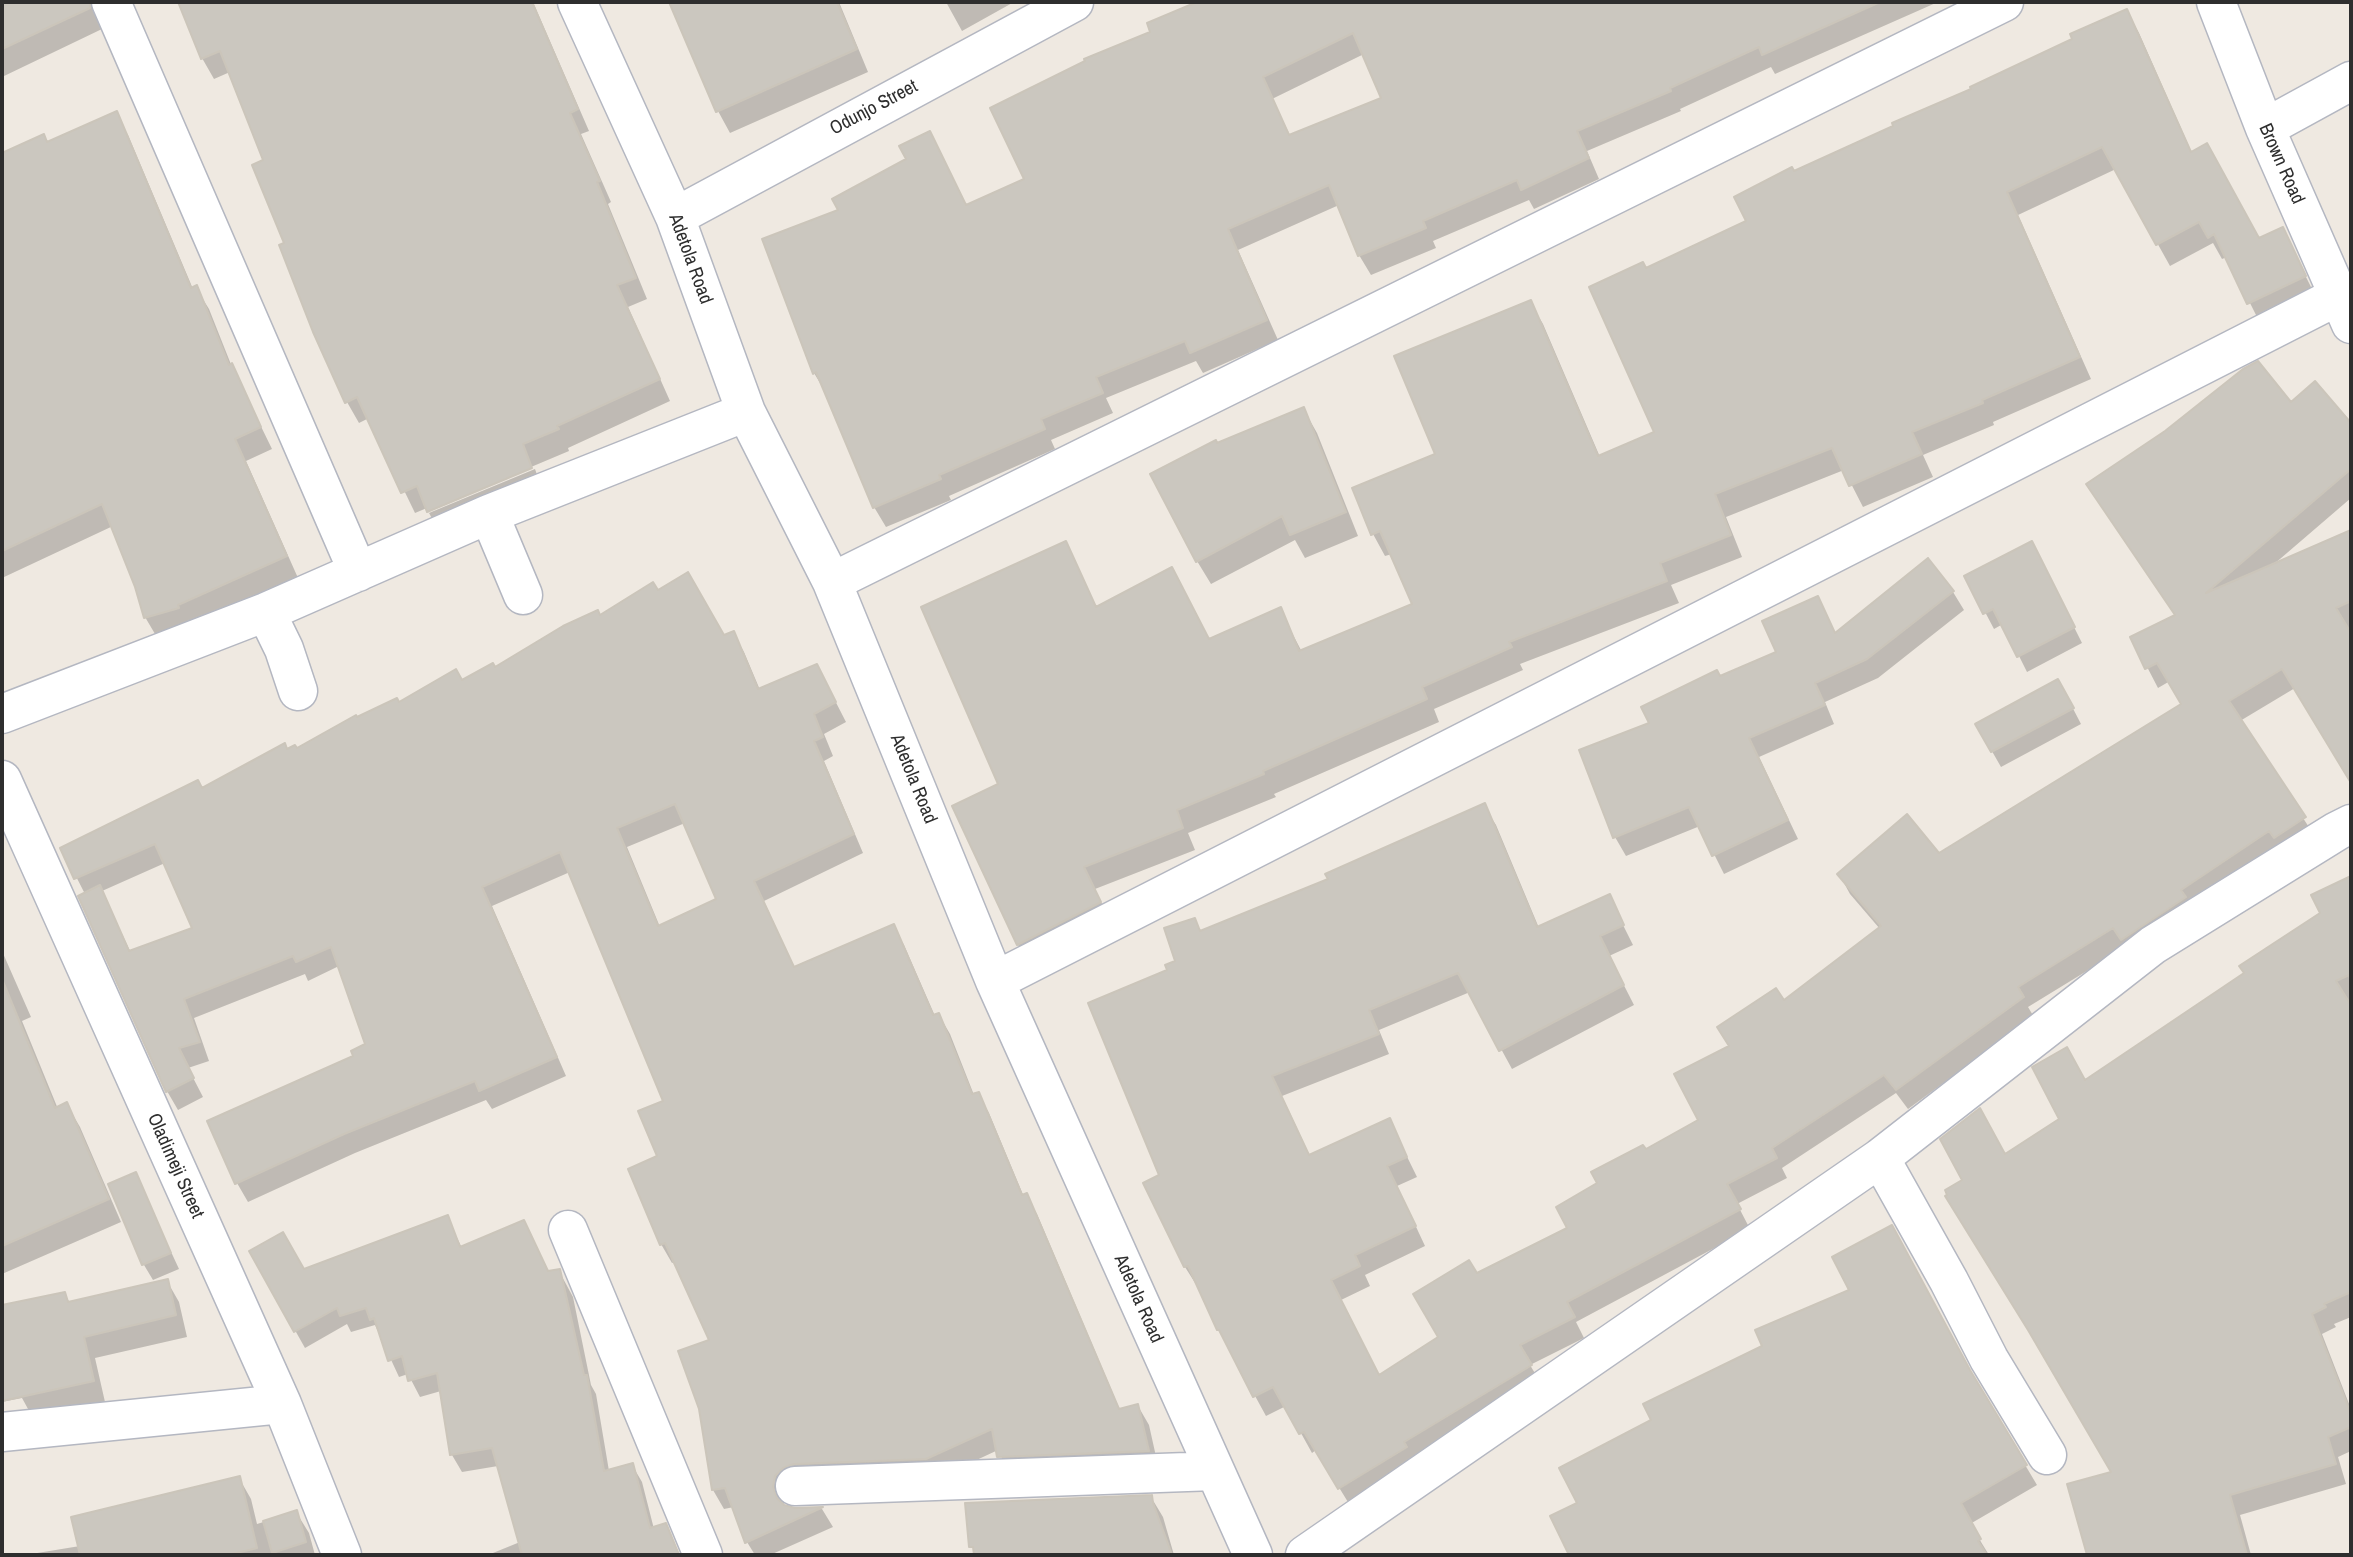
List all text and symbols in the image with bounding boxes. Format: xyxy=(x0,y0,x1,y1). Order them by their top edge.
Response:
street label: Odunjo Street xyxy=(826,75,922,141)
street label: Brown Road xyxy=(2253,120,2309,208)
street label: Adetola Road xyxy=(663,211,717,307)
street label: Adetola Road xyxy=(885,731,941,827)
street label: Oladimeji Street xyxy=(142,1110,208,1222)
street label: Adetola Road xyxy=(1108,1251,1168,1347)

